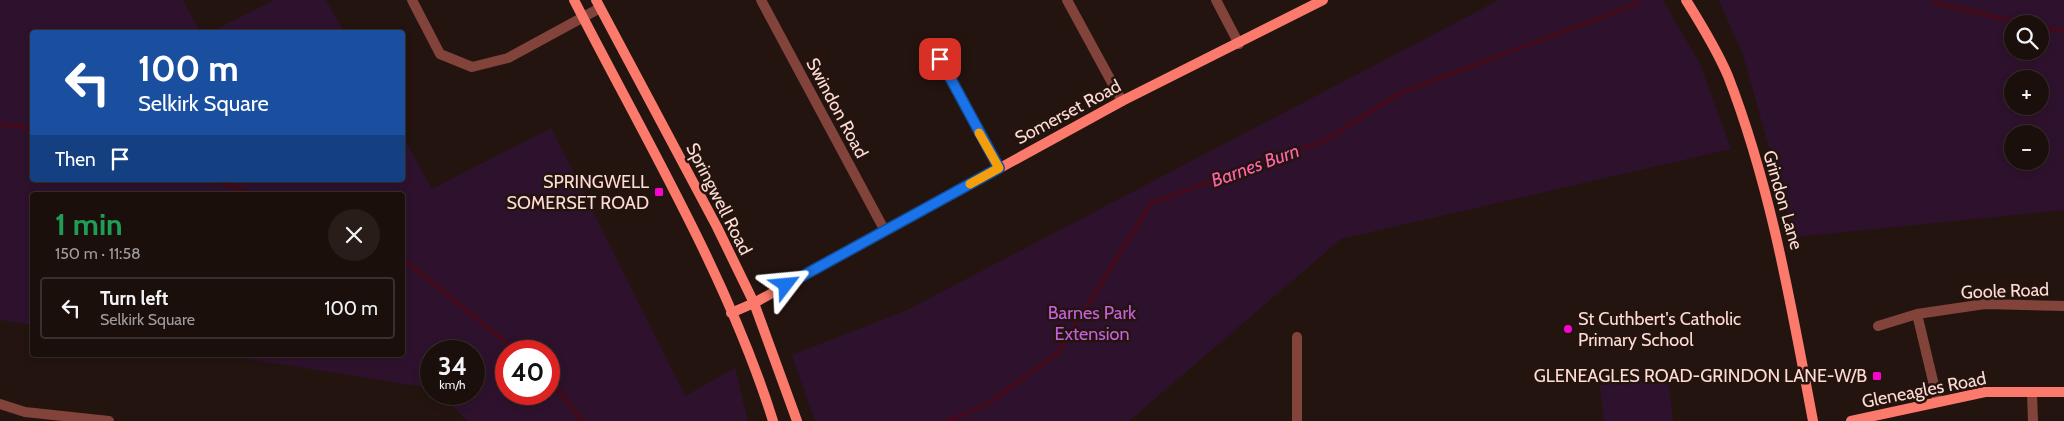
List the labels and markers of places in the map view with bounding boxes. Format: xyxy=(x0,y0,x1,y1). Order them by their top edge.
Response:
pin xyxy=(919,38,961,80)
place label: SPRINGWELL SOMERSET ROAD xyxy=(507,171,649,214)
marker: SPRINGWELL SOMERSET ROAD xyxy=(653,186,665,198)
place label: St Cuthbert's Catholic Primary School xyxy=(1578,308,1741,351)
marker: St Cuthbert's Catholic Primary School xyxy=(1562,323,1574,335)
place label: GLENEAGLES ROAD-GRINDON LANE-W/B xyxy=(1534,365,1867,387)
marker: GLENEAGLES ROAD-GRINDON LANE-W/B xyxy=(1871,370,1883,382)

